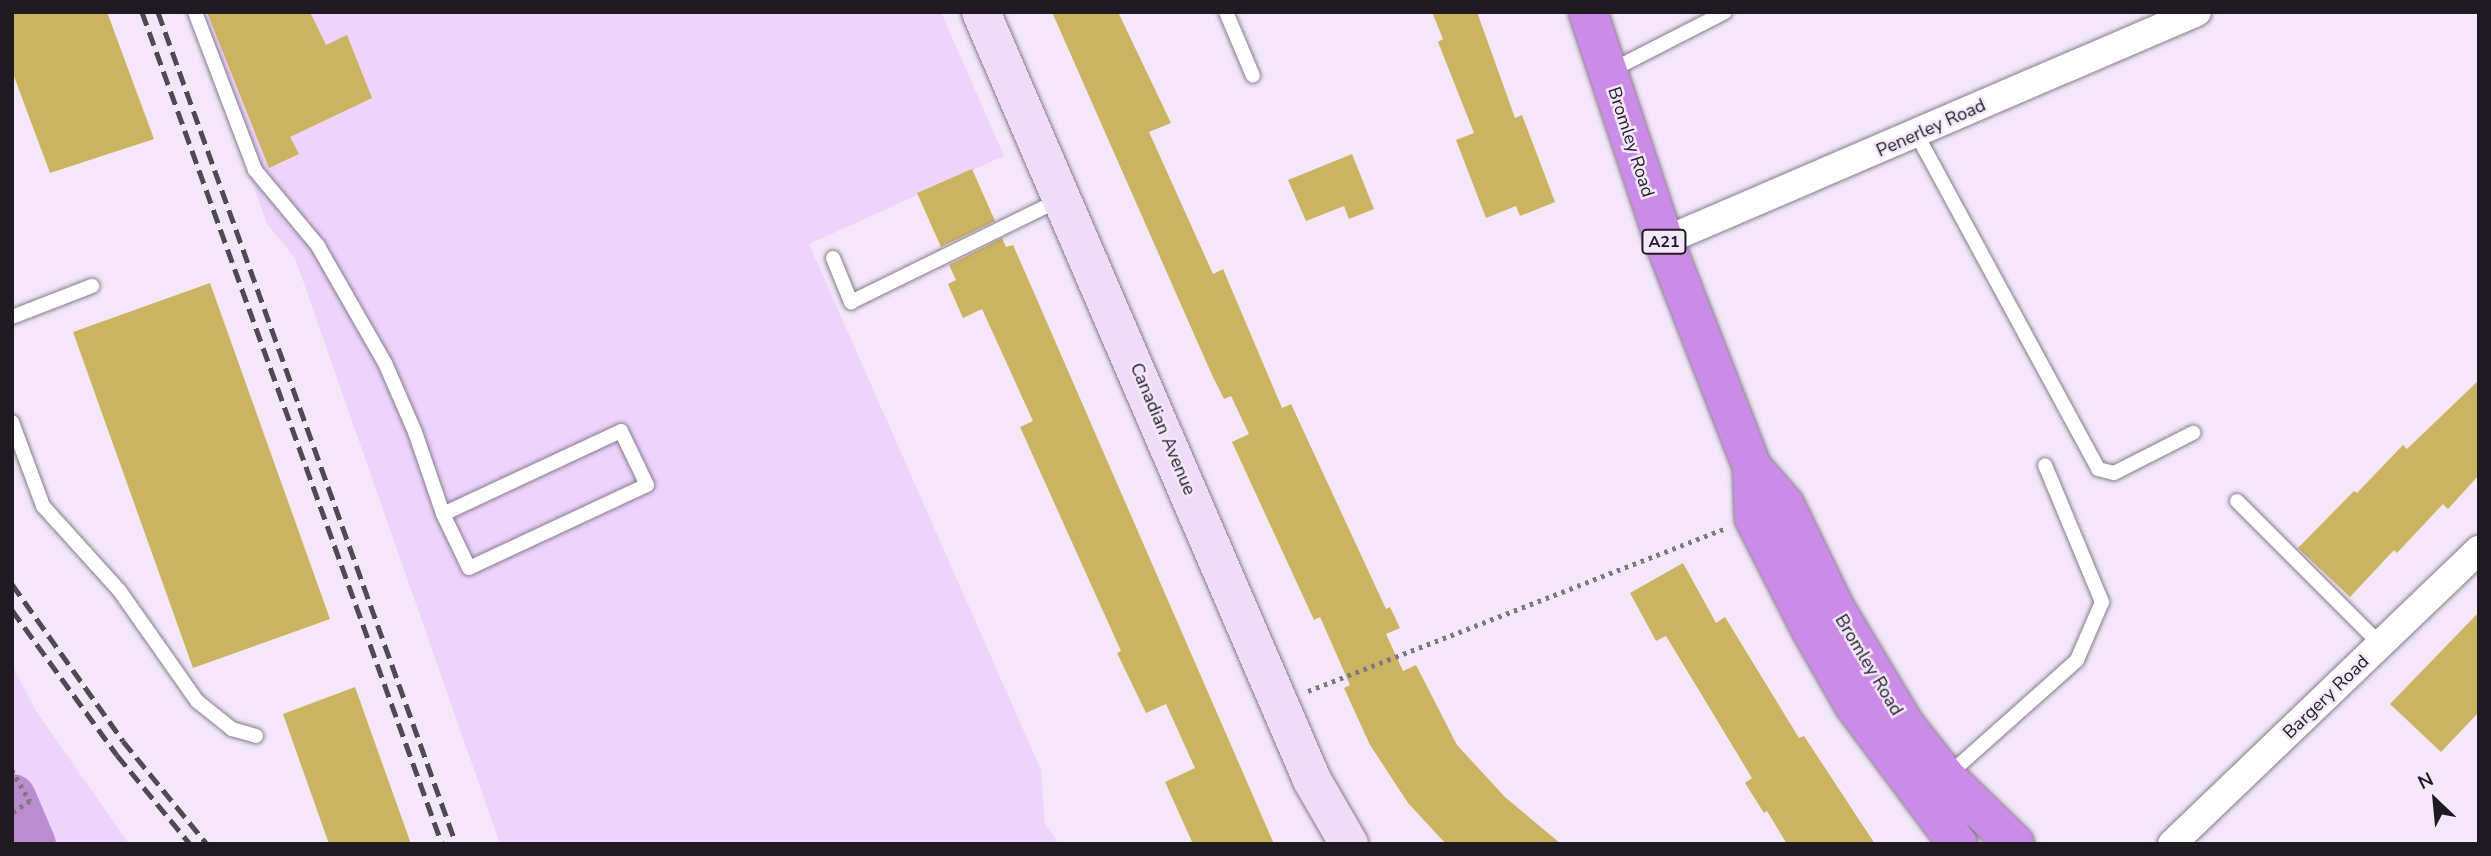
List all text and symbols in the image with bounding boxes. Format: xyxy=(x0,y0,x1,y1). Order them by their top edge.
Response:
street label: Bromley Road xyxy=(1603,84,1659,200)
street label: Penerley Road xyxy=(1873,94,1989,162)
road number: A21 xyxy=(1641,230,1687,254)
street label: Canadian Avenue xyxy=(1125,360,1201,498)
street label: Bromley Road xyxy=(1830,610,1908,720)
street label: Bargery Road xyxy=(2279,651,2373,743)
north arrow xyxy=(2400,765,2470,835)
text: N xyxy=(2414,766,2438,796)

